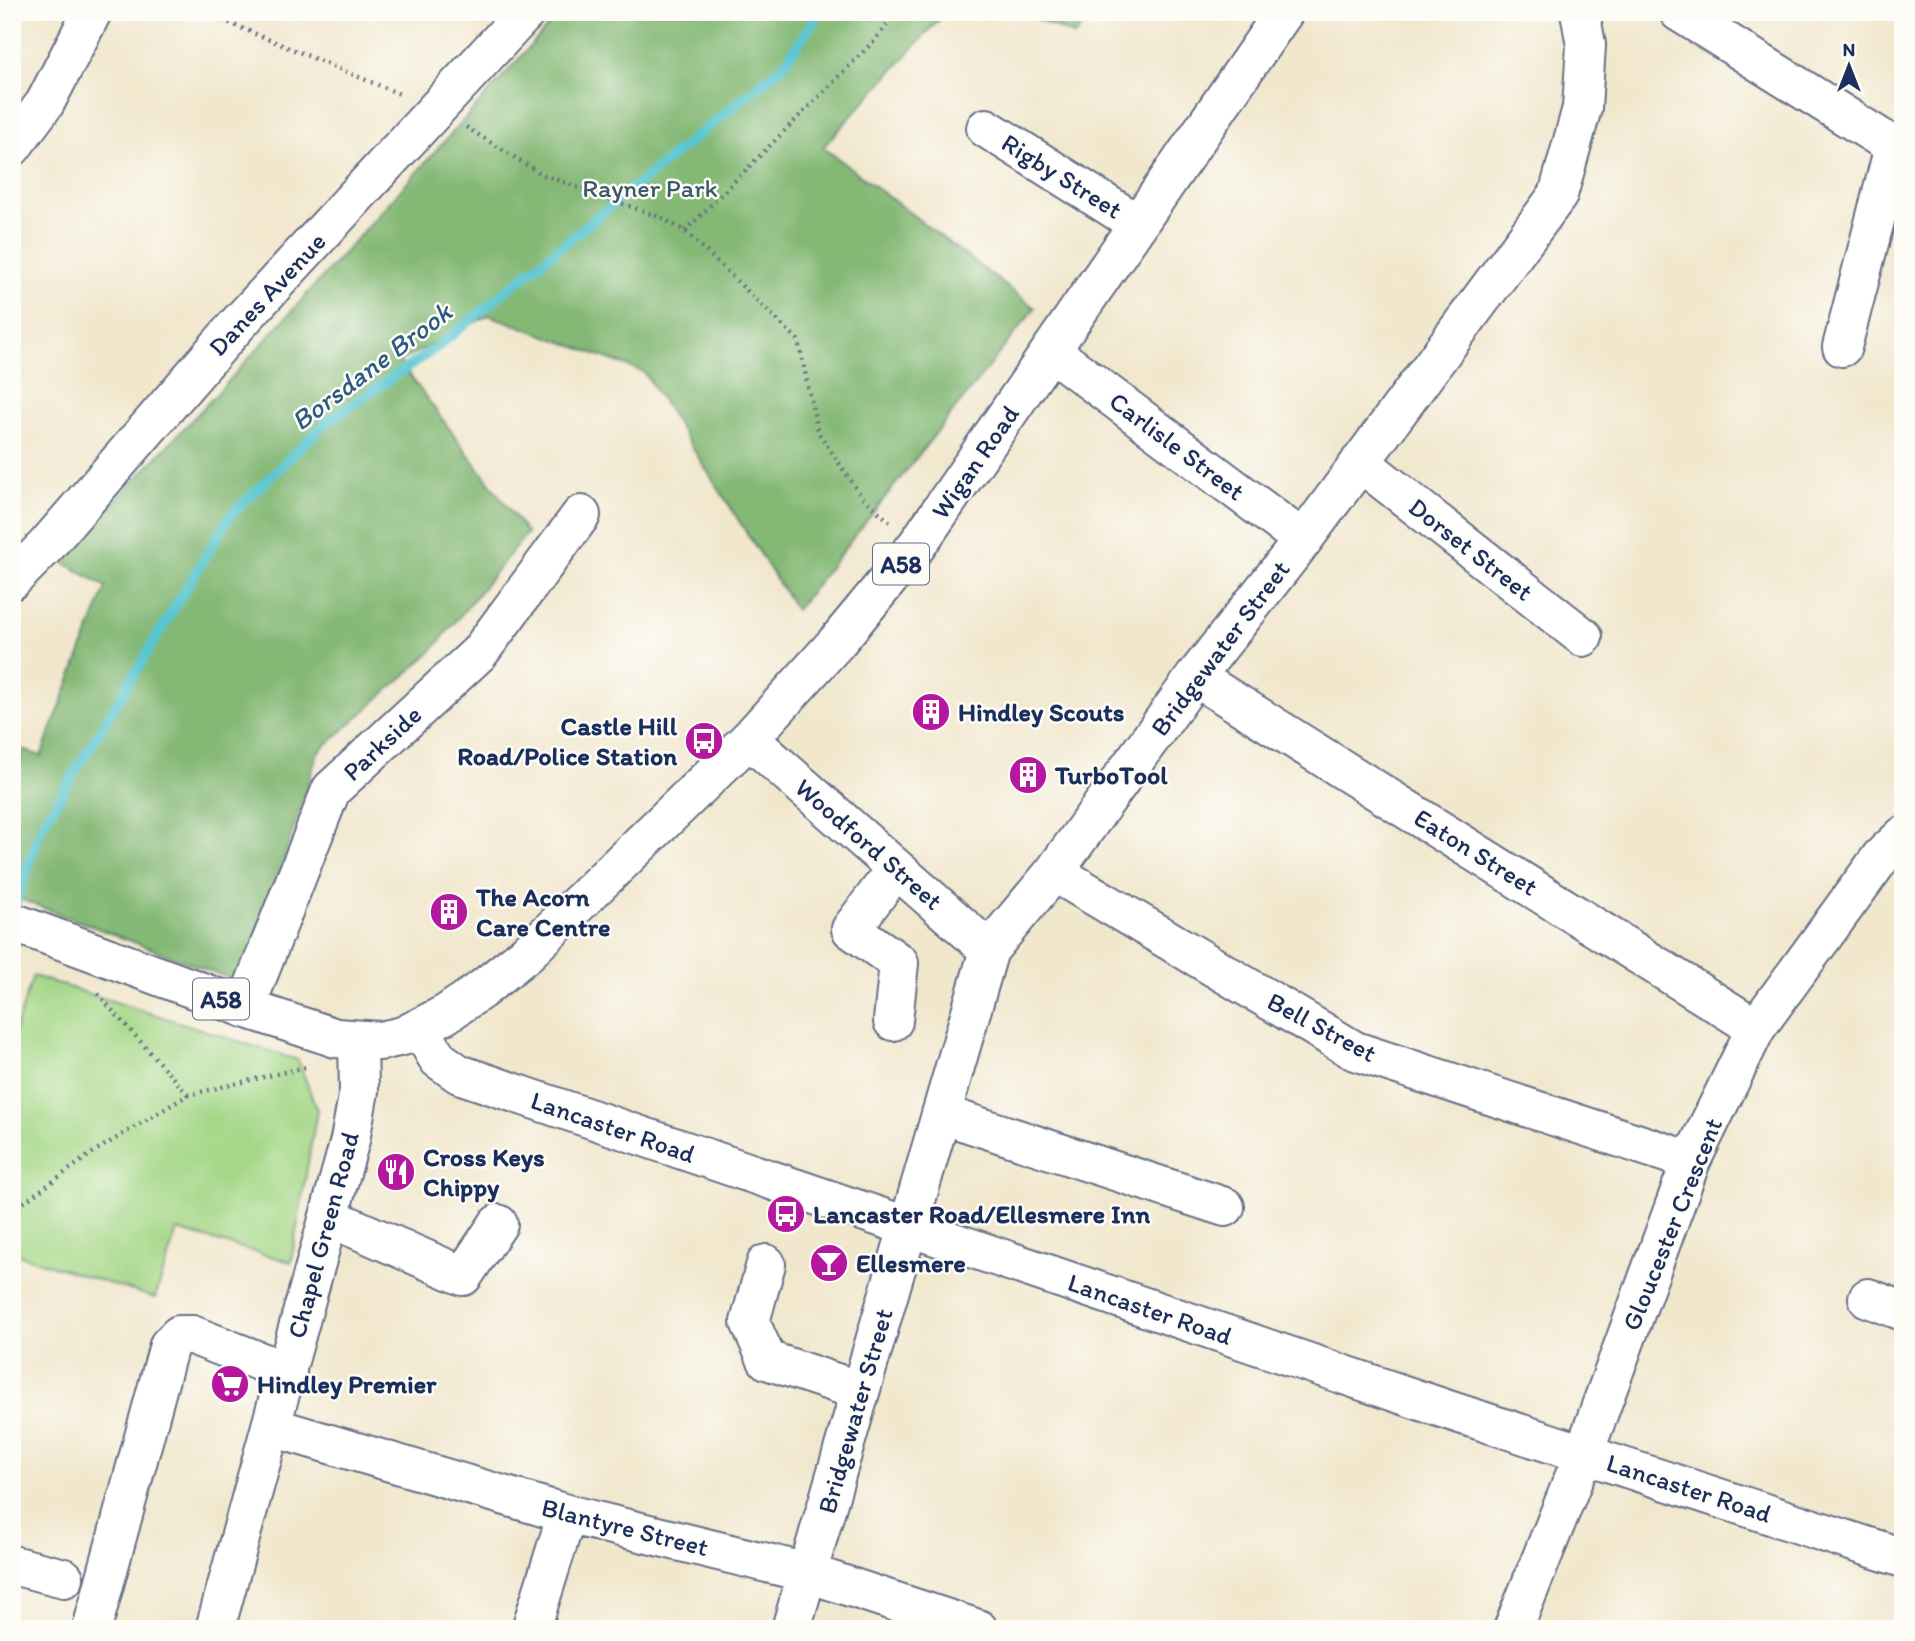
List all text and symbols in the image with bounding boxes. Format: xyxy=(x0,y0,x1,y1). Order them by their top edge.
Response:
north arrow xyxy=(1814,32,1884,102)
text: N xyxy=(1843,38,1855,61)
street label: Rigby Street xyxy=(996,126,1128,226)
park label: Rayner Park xyxy=(582,172,718,204)
street label: Danes Avenue xyxy=(201,225,333,363)
water label: Borsdane Brook xyxy=(284,294,459,437)
street label: Carlisle Street xyxy=(1103,385,1251,507)
street label: Wigan Road xyxy=(924,399,1026,525)
street label: Dorset Street xyxy=(1402,490,1540,608)
road number: A58 xyxy=(873,544,929,584)
street label: Bridgewater Street xyxy=(1144,554,1297,742)
building icon: Hindley Scouts xyxy=(910,691,952,733)
place label: Hindley Scouts xyxy=(958,696,1124,728)
street label: Parkside xyxy=(336,698,428,788)
place label: Castle Hill Road/Police Station xyxy=(457,710,678,772)
bus stop icon: Castle Hill Road/Police Station xyxy=(683,720,725,762)
building icon: TurboTool xyxy=(1007,754,1049,796)
place label: TurboTool xyxy=(1054,759,1168,791)
street label: Woodford Street xyxy=(789,771,949,917)
street label: Eaton Street xyxy=(1408,801,1544,903)
place label: The Acorn Care Centre xyxy=(475,881,610,943)
building icon: The Acorn Care Centre xyxy=(428,891,470,933)
road number: A58 xyxy=(193,979,249,1020)
street label: Bell Street xyxy=(1262,985,1382,1069)
street label: Lancaster Road xyxy=(527,1084,699,1170)
street label: Gloucester Crescent xyxy=(1615,1113,1729,1335)
street label: Chapel Green Road xyxy=(280,1128,366,1342)
place label: Cross Keys Chippy xyxy=(423,1141,545,1203)
restaurant icon: Cross Keys Chippy xyxy=(375,1151,417,1193)
bus stop icon: Lancaster Road/Ellesmere Inn xyxy=(765,1193,807,1235)
place label: Lancaster Road/Ellesmere Inn xyxy=(813,1198,1150,1230)
bar icon: Ellesmere xyxy=(808,1242,850,1284)
place label: Ellesmere xyxy=(856,1247,966,1279)
street label: Lancaster Road xyxy=(1064,1266,1236,1352)
street label: Bridgewater Street xyxy=(810,1305,900,1517)
supermarket icon: Hindley Premier xyxy=(209,1363,251,1405)
place label: Hindley Premier xyxy=(257,1368,437,1400)
street label: Lancaster Road xyxy=(1603,1446,1775,1530)
street label: Blantyre Street xyxy=(538,1491,712,1563)

